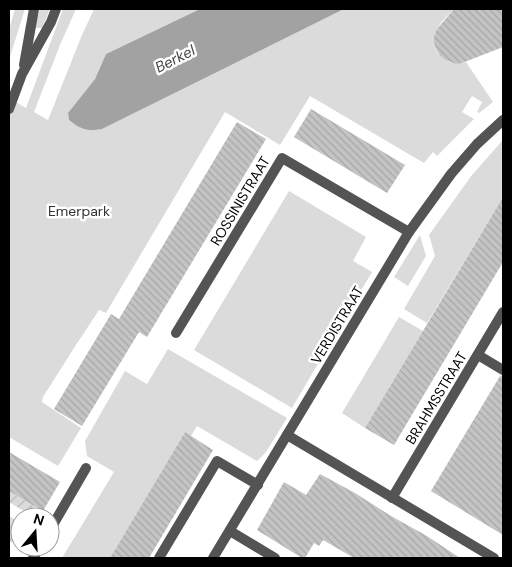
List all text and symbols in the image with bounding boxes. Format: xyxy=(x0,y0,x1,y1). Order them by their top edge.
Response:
water label: Berkel xyxy=(152,40,199,78)
street label: ROSSINISTRAAT xyxy=(206,153,274,249)
park label: Emerpark xyxy=(48,202,110,220)
street label: VERDISTRAAT xyxy=(307,283,367,367)
street label: BRAHMSSTRAAT xyxy=(401,348,471,448)
north arrow xyxy=(10,507,60,557)
text: N xyxy=(31,509,47,530)

